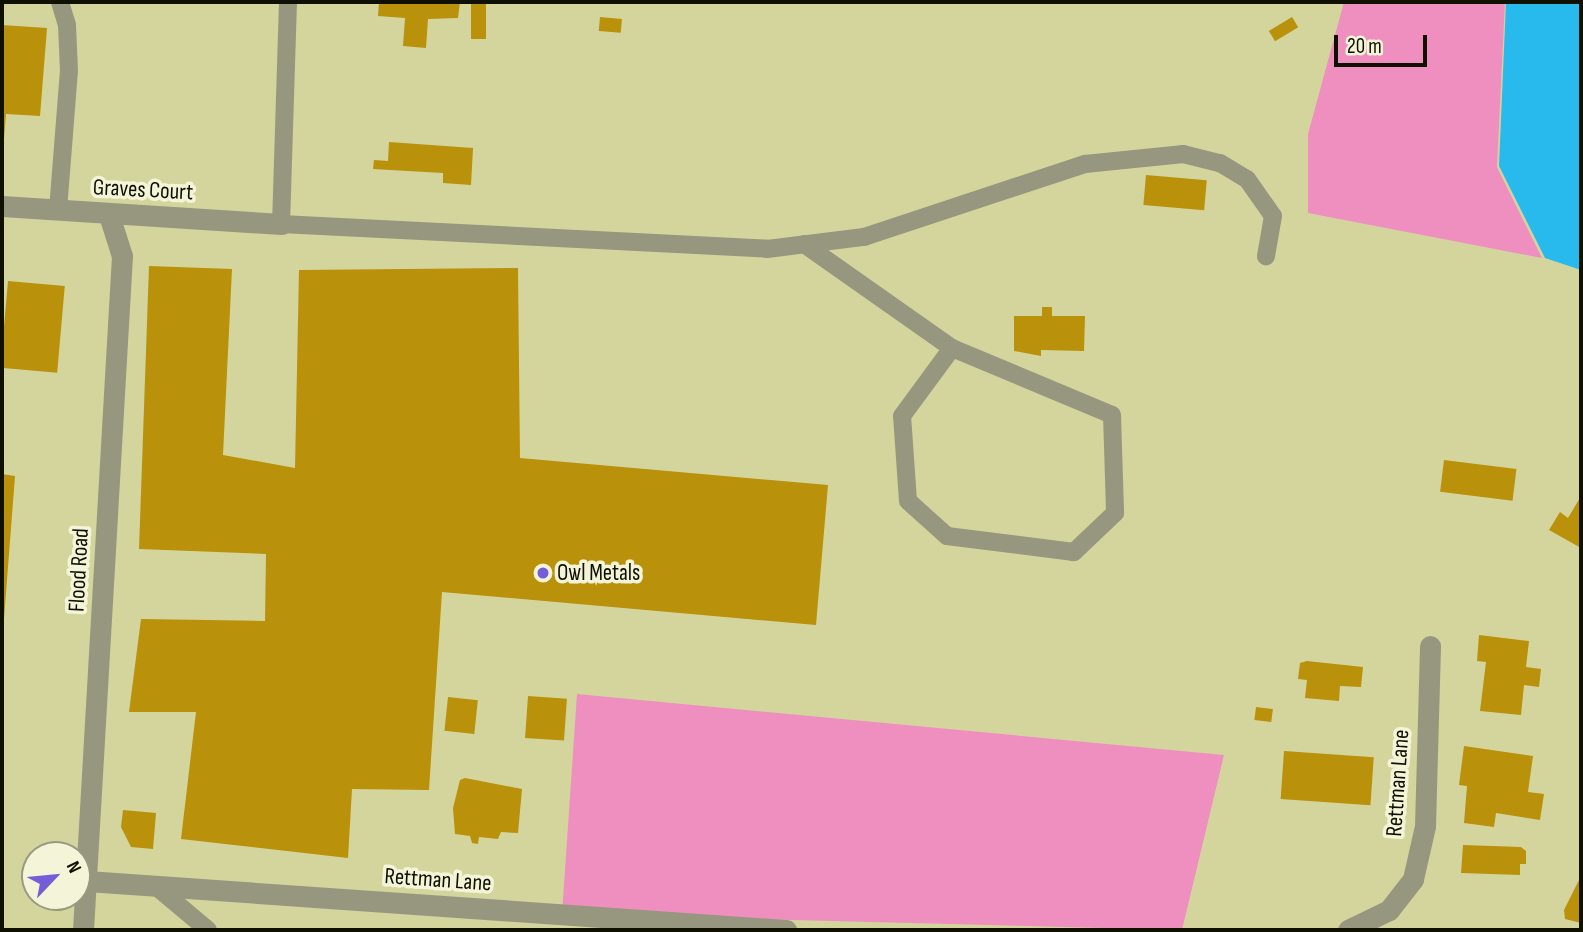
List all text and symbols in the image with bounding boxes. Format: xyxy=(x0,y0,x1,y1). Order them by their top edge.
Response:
scale bar xyxy=(1338,21,1431,65)
text: 20 m xyxy=(1347,34,1382,59)
street label: Graves Court xyxy=(92,174,194,206)
street label: Flood Road xyxy=(63,527,95,613)
place label: Owl Metals xyxy=(557,559,640,587)
marker: Owl Metals xyxy=(535,565,551,581)
street label: Rettman Lane xyxy=(1380,729,1416,837)
north arrow xyxy=(21,841,91,911)
text: N xyxy=(61,858,86,877)
street label: Rettman Lane xyxy=(384,862,492,898)

